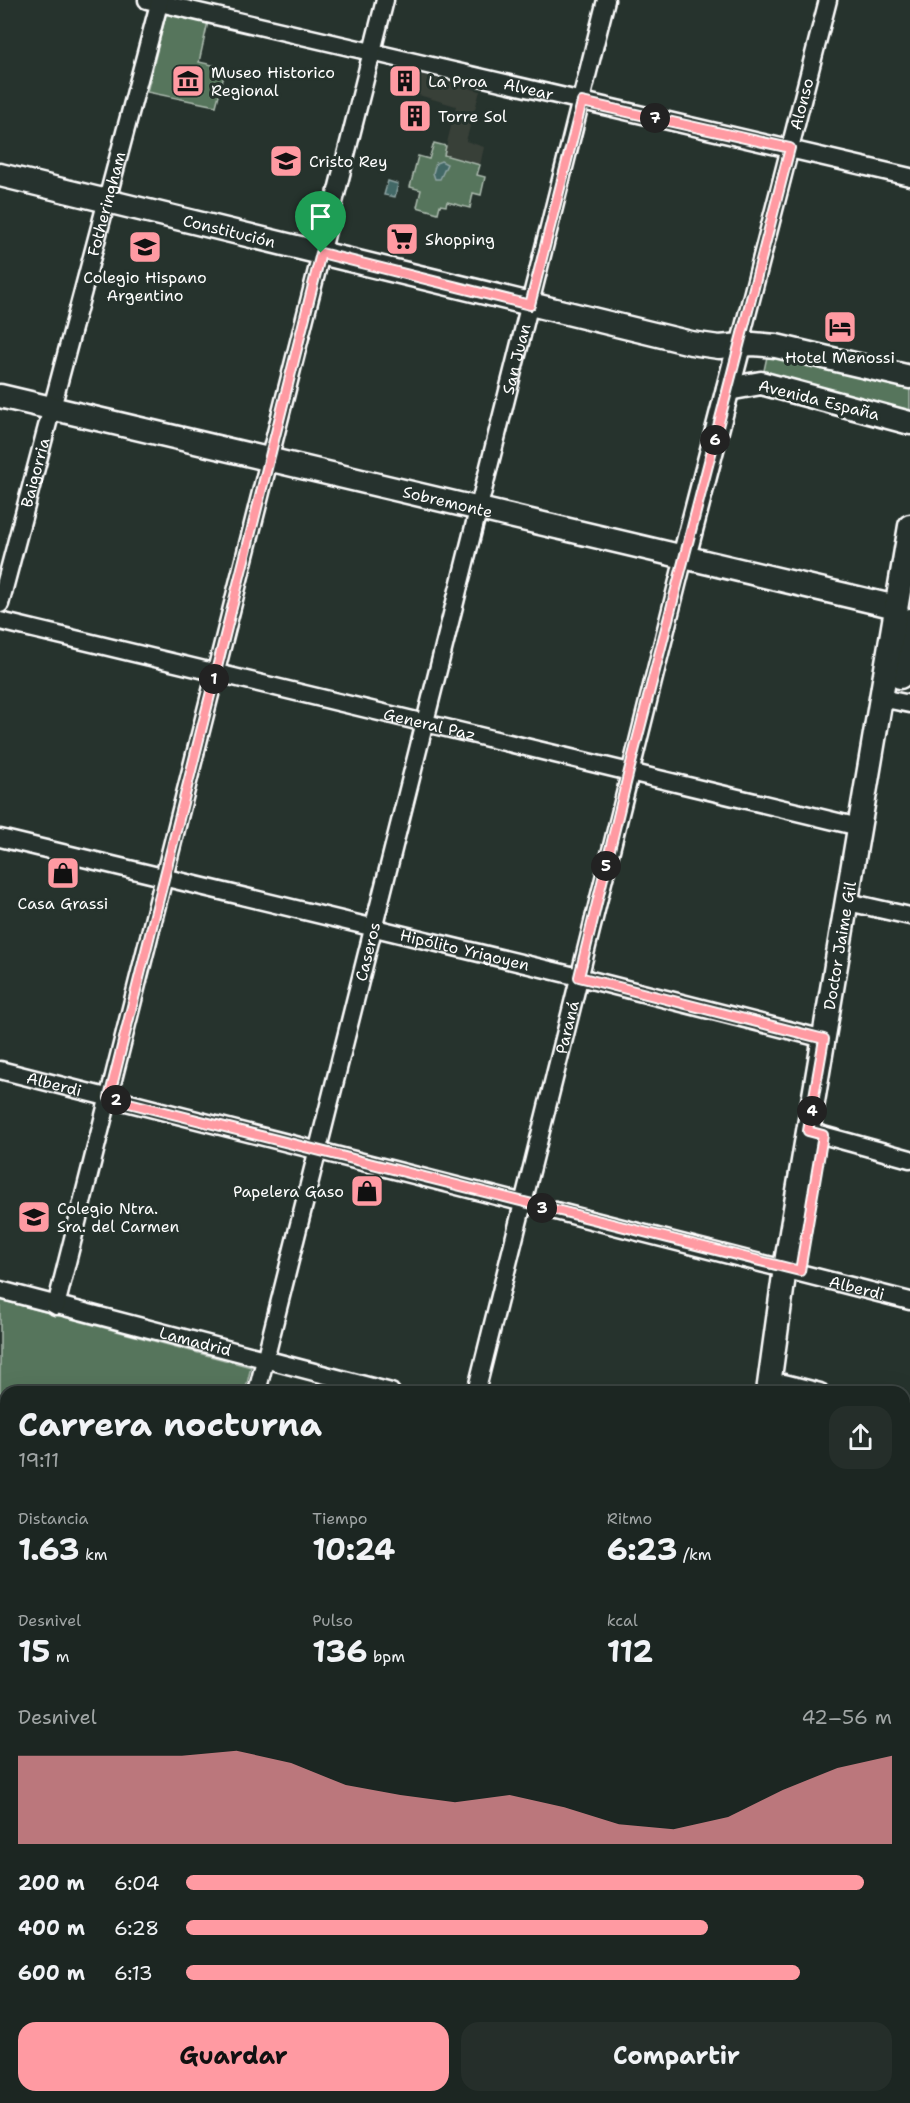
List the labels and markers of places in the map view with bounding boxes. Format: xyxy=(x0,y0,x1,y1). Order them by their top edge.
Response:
place label: Museo Historico Regional xyxy=(211,62,335,101)
museum icon: Museo Historico Regional xyxy=(170,63,206,99)
building icon: La Proa xyxy=(387,63,423,99)
place label: La Proa xyxy=(428,71,487,92)
building icon: Torre Sol xyxy=(397,98,433,134)
pin: 7 xyxy=(640,103,670,133)
place label: Torre Sol xyxy=(438,106,507,127)
school or university icon: Cristo Rey xyxy=(268,143,304,179)
place label: Cristo Rey xyxy=(309,151,387,172)
pin xyxy=(295,191,346,253)
supermarket icon: Shopping xyxy=(384,221,420,257)
school or university icon: Colegio Hispano Argentino xyxy=(127,229,163,265)
place label: Shopping xyxy=(425,229,495,250)
place label: Colegio Hispano Argentino xyxy=(83,267,207,306)
hotel icon: Hotel Menossi xyxy=(822,309,858,345)
place label: Hotel Menossi xyxy=(785,347,895,368)
pin: 6 xyxy=(700,425,730,455)
pin: 1 xyxy=(199,664,229,694)
pin: 5 xyxy=(591,851,621,881)
shop icon: Casa Grassi xyxy=(45,855,81,891)
place label: Casa Grassi xyxy=(18,893,108,914)
pin: 2 xyxy=(101,1085,131,1115)
pin: 4 xyxy=(797,1096,827,1126)
shop icon: Papelera Gaso xyxy=(349,1173,385,1209)
place label: Papelera Gaso xyxy=(233,1181,344,1202)
pin: 3 xyxy=(527,1193,557,1223)
place label: Colegio Ntra. Sra. del Carmen xyxy=(57,1198,180,1237)
school or university icon: Colegio Ntra. Sra. del Carmen xyxy=(16,1199,52,1235)

